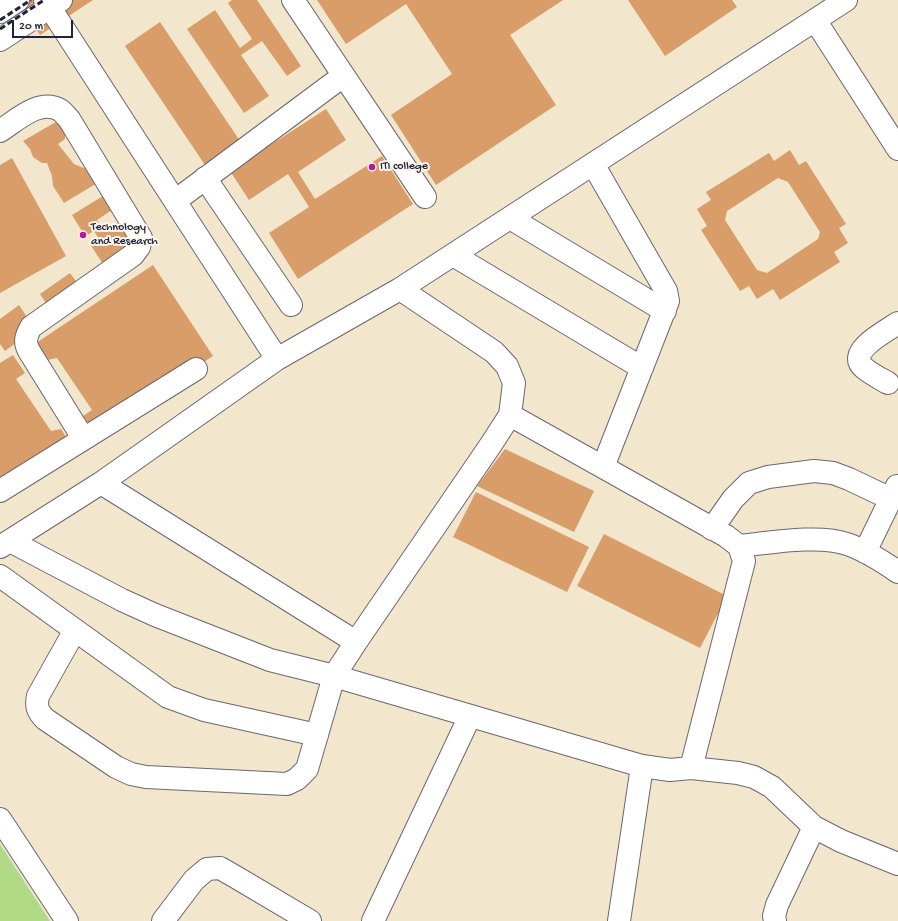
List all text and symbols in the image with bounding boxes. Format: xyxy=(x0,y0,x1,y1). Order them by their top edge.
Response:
scale bar xyxy=(14,12,75,38)
text: 20 m xyxy=(19,20,43,34)
place label: ITI college xyxy=(380,160,428,174)
marker: ITI college xyxy=(367,162,377,172)
place label: Technology and Research xyxy=(91,221,158,249)
marker: Technology and Research xyxy=(78,230,88,240)

